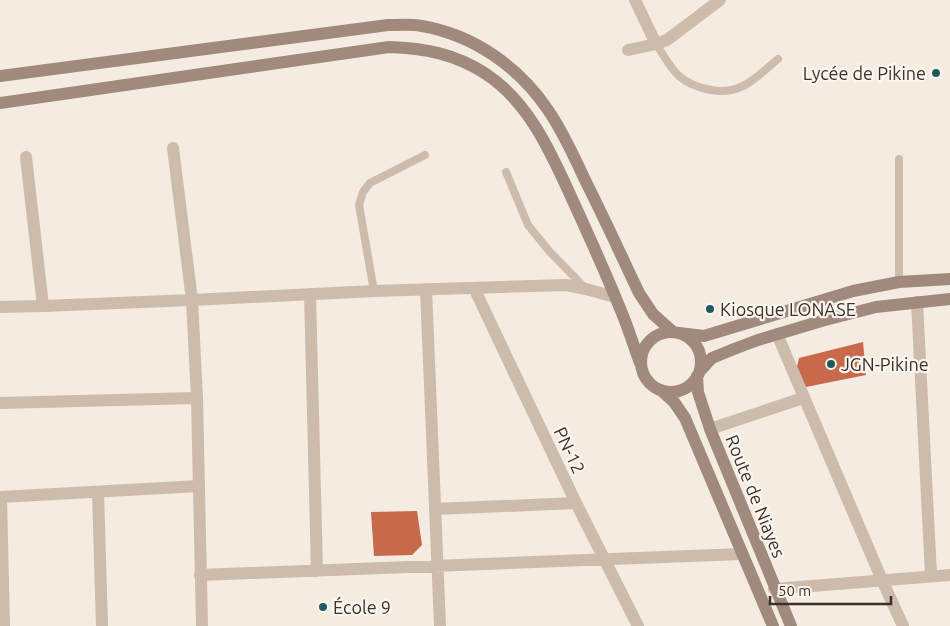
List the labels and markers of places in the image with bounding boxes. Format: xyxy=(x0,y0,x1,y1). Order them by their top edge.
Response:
place label: Lycée de Pikine xyxy=(803,63,926,83)
marker: Lycée de Pikine xyxy=(930,67,942,79)
place label: Kiosque LONASE xyxy=(720,299,856,319)
marker: Kiosque LONASE xyxy=(704,303,716,315)
place label: JGN-Pikine xyxy=(841,354,929,374)
marker: JGN-Pikine xyxy=(825,358,837,370)
place label: École 9 xyxy=(333,596,391,617)
marker: École 9 xyxy=(317,601,329,613)

